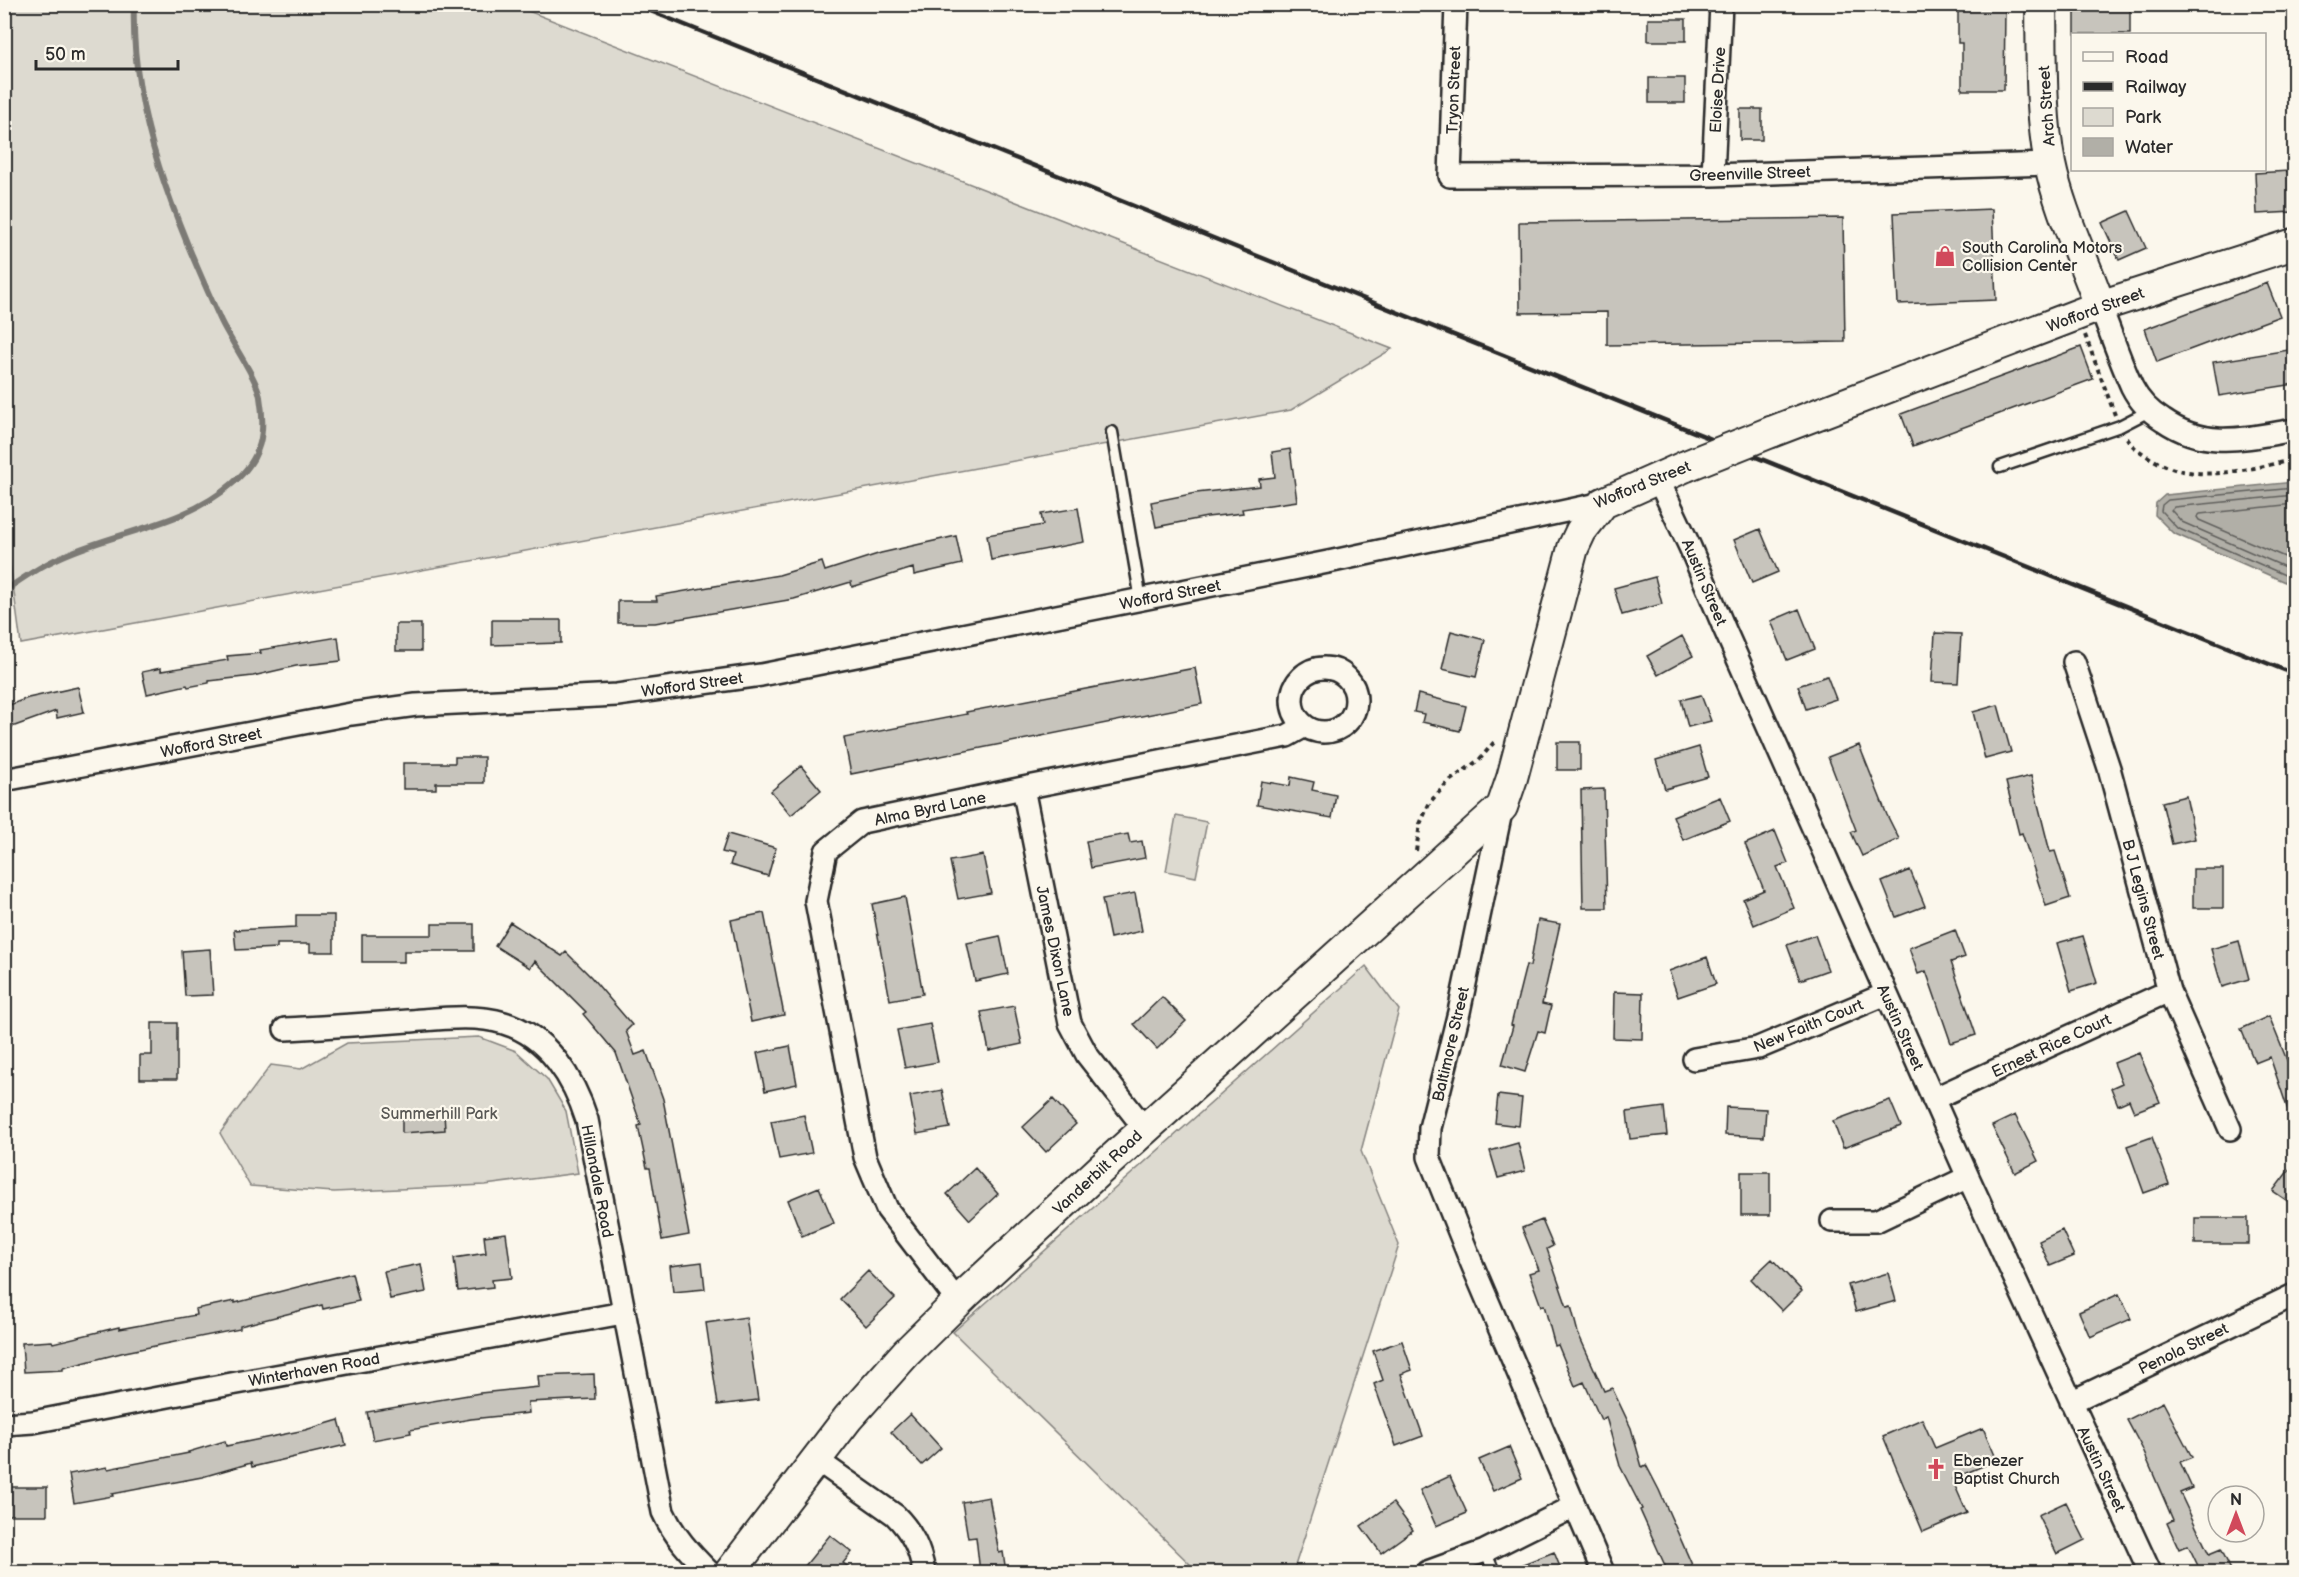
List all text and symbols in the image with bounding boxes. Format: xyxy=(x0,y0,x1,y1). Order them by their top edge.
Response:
scale bar xyxy=(36,33,178,71)
legend xyxy=(2071,33,2266,171)
text: 50 m xyxy=(45,44,86,65)
street label: Tryon Street xyxy=(1443,46,1466,134)
street label: Eloise Drive xyxy=(1707,46,1730,134)
text: Road xyxy=(2125,47,2169,68)
street label: Arch Street xyxy=(2035,65,2060,147)
text: Railway xyxy=(2125,77,2187,98)
text: Park xyxy=(2125,107,2161,128)
text: Water xyxy=(2125,137,2173,158)
street label: Greenville Street xyxy=(1689,163,1811,186)
place label: South Carolina Motors Collision Center xyxy=(1962,239,2122,276)
shop icon: South Carolina Motors Collision Center xyxy=(1933,244,1957,268)
street label: Wofford Street xyxy=(2044,284,2147,337)
street label: Wofford Street xyxy=(1592,457,1694,513)
street label: Austin Street xyxy=(1677,536,1730,629)
street label: Wofford Street xyxy=(1118,576,1222,615)
street label: Wofford Street xyxy=(640,669,744,702)
street label: Wofford Street xyxy=(159,724,263,763)
street label: Alma Byrd Lane xyxy=(873,788,988,831)
street label: B J Legins Street xyxy=(2117,837,2168,962)
street label: James Dixon Lane xyxy=(1031,884,1078,1019)
street label: Austin Street xyxy=(1872,982,1927,1074)
street label: Baltimore Street xyxy=(1429,985,1474,1104)
street label: New Faith Court xyxy=(1751,996,1866,1057)
street label: Ernest Rice Court xyxy=(1989,1010,2114,1082)
park label: Summerhill Park xyxy=(381,1105,497,1124)
street label: Hillandale Road xyxy=(576,1123,617,1239)
street label: Vanderbilt Road xyxy=(1049,1127,1147,1219)
street label: Penola Street xyxy=(2136,1319,2232,1379)
street label: Winterhaven Road xyxy=(247,1350,382,1391)
street label: Austin Street xyxy=(2073,1424,2129,1515)
place label: Ebenezer Baptist Church xyxy=(1953,1452,2060,1489)
church icon: Ebenezer Baptist Church xyxy=(1924,1457,1948,1481)
north arrow xyxy=(2206,1484,2266,1544)
text: N xyxy=(2230,1491,2242,1510)

